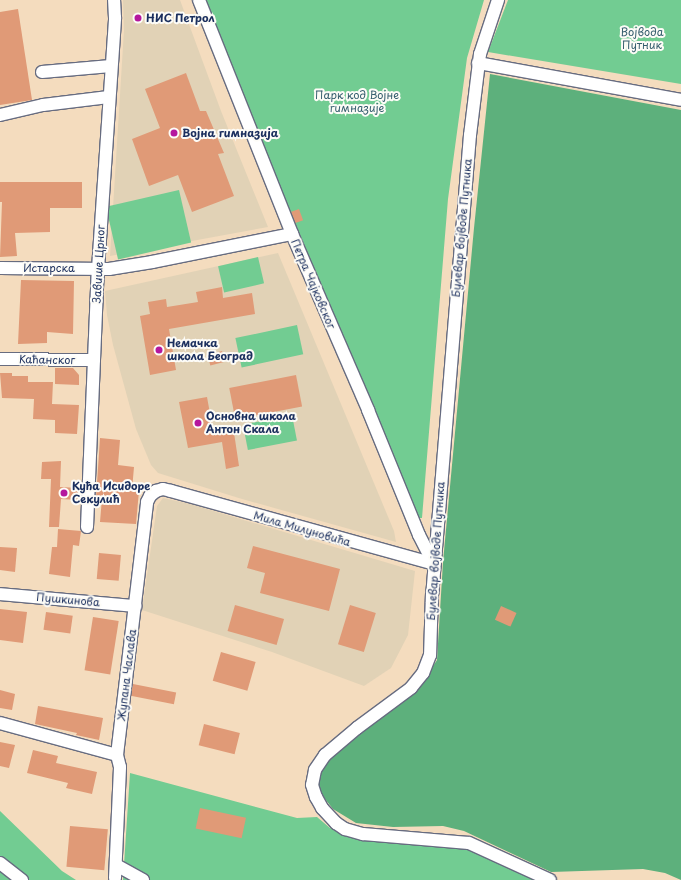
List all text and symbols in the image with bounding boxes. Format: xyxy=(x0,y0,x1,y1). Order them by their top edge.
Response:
place label: НИС Петрол xyxy=(146,11,215,25)
marker: НИС Петрол xyxy=(133,13,143,23)
park label: Војвода Путник xyxy=(620,26,664,52)
park label: Парк код Војне гимназије xyxy=(315,89,399,115)
place label: Војна гимназија xyxy=(182,126,278,140)
marker: Војна гимназија xyxy=(169,128,179,138)
street label: Булевар војводе Путника xyxy=(449,158,475,298)
street label: Завише Црног xyxy=(90,225,108,303)
street label: Петра Чајковског xyxy=(288,237,338,331)
street label: Истарска xyxy=(23,261,75,275)
place label: Немачка школа Београд xyxy=(167,337,253,363)
marker: Немачка школа Београд xyxy=(154,345,164,355)
street label: Каћанског xyxy=(19,353,75,367)
place label: Основна школа Антон Скала xyxy=(206,410,296,436)
marker: Основна школа Антон Скала xyxy=(193,418,203,428)
place label: Кућа Исидоре Секулић xyxy=(72,480,151,506)
street label: Булевар војводе Путника xyxy=(425,481,447,621)
marker: Кућа Исидоре Секулић xyxy=(59,488,69,498)
street label: Мила Милуновића xyxy=(251,509,353,549)
street label: Пушкинова xyxy=(36,591,100,609)
street label: Жупана Часлава xyxy=(115,628,139,722)

